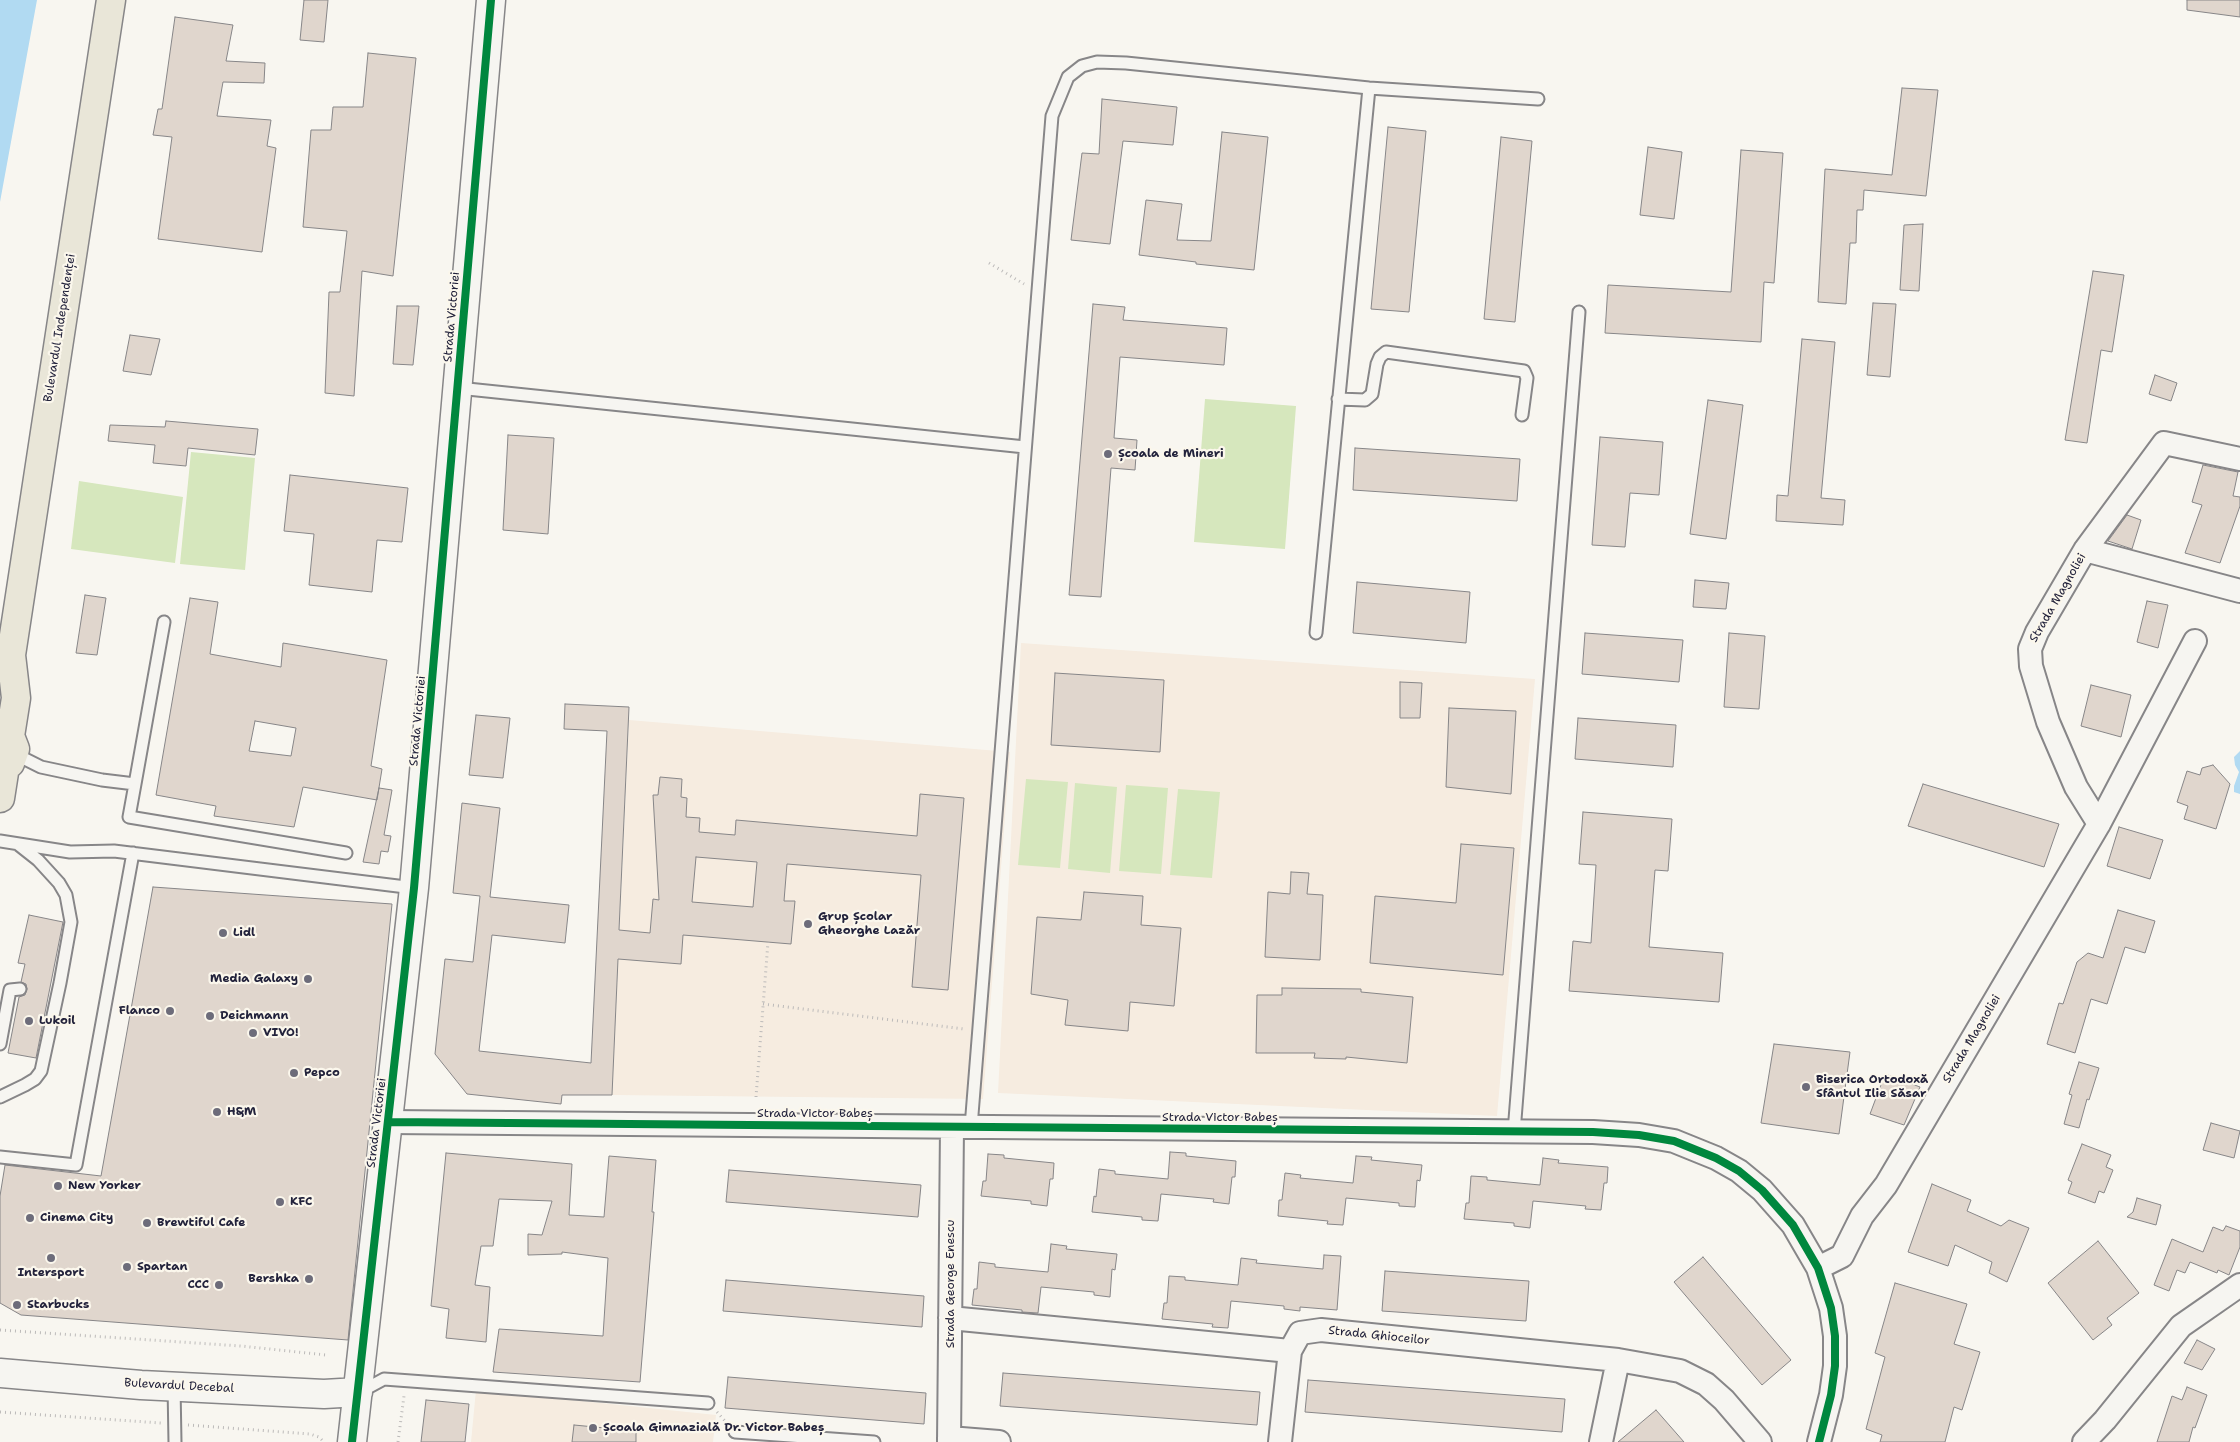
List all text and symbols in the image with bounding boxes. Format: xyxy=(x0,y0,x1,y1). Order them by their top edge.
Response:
street label: Bulevardul Independenței xyxy=(41,253,79,403)
street label: Strada Victoriei xyxy=(441,271,463,363)
place label: Școala de Mineri xyxy=(1118,447,1224,461)
marker: Școala de Mineri xyxy=(1102,448,1114,460)
street label: Strada Magnoliei xyxy=(2027,551,2089,645)
street label: Strada Victoriei xyxy=(407,675,429,767)
place label: Grup Școlar Gheorghe Lazăr xyxy=(818,910,920,938)
marker: Grup Școlar Gheorghe Lazăr xyxy=(802,918,814,930)
place label: Lidl xyxy=(233,926,255,940)
marker: Lidl xyxy=(217,927,229,939)
place label: Media Galaxy xyxy=(210,972,298,986)
marker: Media Galaxy xyxy=(302,973,314,985)
street label: Strada Magnoliei xyxy=(1940,992,2004,1086)
place label: Flanco xyxy=(119,1004,160,1018)
marker: Flanco xyxy=(164,1005,176,1017)
place label: Deichmann xyxy=(220,1009,288,1023)
marker: Deichmann xyxy=(204,1010,216,1022)
place label: Lukoil xyxy=(39,1014,75,1028)
marker: Lukoil xyxy=(23,1015,35,1027)
place label: VIVO! xyxy=(263,1026,299,1040)
marker: VIVO! xyxy=(247,1027,259,1039)
place label: Pepco xyxy=(304,1066,340,1080)
marker: Pepco xyxy=(288,1067,300,1079)
place label: Biserica Ortodoxă Sfântul Ilie Săsar xyxy=(1816,1073,1928,1101)
street label: Strada Victoriei xyxy=(364,1077,390,1169)
marker: Biserica Ortodoxă Sfântul Ilie Săsar xyxy=(1800,1081,1812,1093)
place label: H&M xyxy=(227,1105,256,1119)
marker: H&M xyxy=(211,1106,223,1118)
street label: Strada Victor Babeș xyxy=(757,1107,873,1121)
street label: Strada Victor Babeș xyxy=(1162,1111,1278,1125)
place label: New Yorker xyxy=(68,1179,141,1193)
marker: New Yorker xyxy=(52,1180,64,1192)
place label: KFC xyxy=(290,1195,312,1209)
marker: KFC xyxy=(274,1196,286,1208)
place label: Cinema City xyxy=(40,1211,113,1225)
marker: Cinema City xyxy=(24,1212,36,1224)
place label: Brewtiful Cafe xyxy=(157,1216,245,1230)
marker: Brewtiful Cafe xyxy=(141,1217,153,1229)
street label: Strada George Enescu xyxy=(944,1220,958,1348)
marker: Intersport xyxy=(45,1252,57,1264)
place label: Spartan xyxy=(137,1260,187,1274)
marker: Spartan xyxy=(121,1261,133,1273)
place label: Intersport xyxy=(18,1266,84,1280)
place label: Bershka xyxy=(248,1272,299,1286)
marker: Bershka xyxy=(303,1273,315,1285)
place label: CCC xyxy=(187,1278,209,1292)
marker: CCC xyxy=(213,1279,225,1291)
place label: Starbucks xyxy=(27,1298,89,1312)
marker: Starbucks xyxy=(11,1299,23,1311)
street label: Strada Ghioceilor xyxy=(1328,1324,1430,1348)
street label: Bulevardul Decebal xyxy=(124,1376,234,1396)
place label: Școala Gimnazială Dr. Victor Babeș xyxy=(603,1421,824,1435)
marker: Școala Gimnazială Dr. Victor Babeș xyxy=(587,1422,599,1434)

